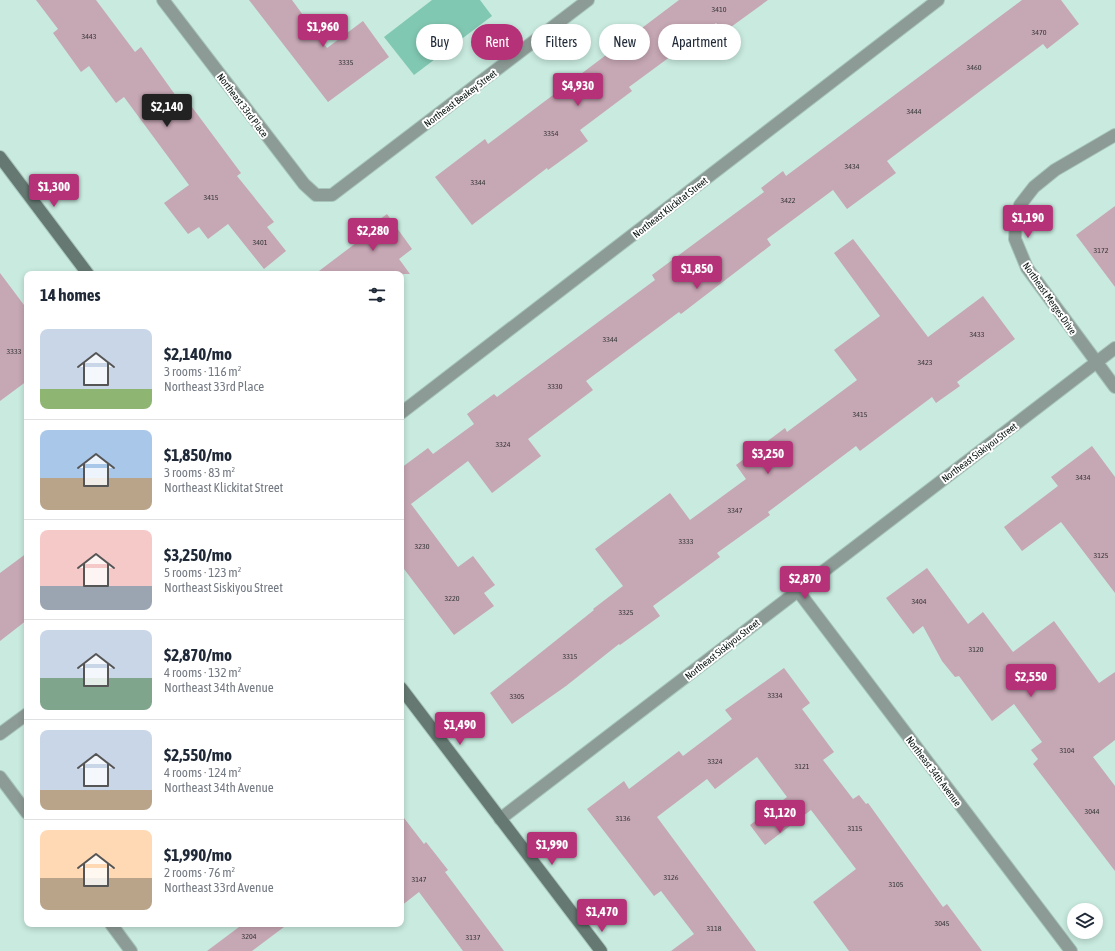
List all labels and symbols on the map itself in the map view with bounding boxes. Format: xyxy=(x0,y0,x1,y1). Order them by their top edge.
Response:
house number: 3410 xyxy=(711,5,727,14)
pin: $1,960 xyxy=(290,14,356,48)
house number: 3470 xyxy=(1031,28,1047,37)
house number: 3443 xyxy=(81,32,97,41)
house number: 3335 xyxy=(338,58,354,67)
house number: 3460 xyxy=(966,63,982,72)
street label: Northeast Beakey Street xyxy=(422,67,499,129)
street label: Northeast 33rd Place xyxy=(215,71,270,140)
pin: $4,930 xyxy=(545,73,611,107)
pin: $2,140 xyxy=(134,94,200,128)
house number: 3444 xyxy=(906,107,922,116)
house number: 3354 xyxy=(543,129,559,138)
house number: 3434 xyxy=(844,162,860,171)
pin: $1,300 xyxy=(21,174,87,208)
street label: Northeast Klickitat Street xyxy=(631,175,710,240)
house number: 3344 xyxy=(470,178,486,187)
house number: 3415 xyxy=(203,193,219,202)
house number: 3422 xyxy=(780,196,796,205)
pin: $1,190 xyxy=(995,205,1061,239)
pin: $2,280 xyxy=(340,218,406,252)
house number: 3401 xyxy=(252,238,268,247)
house number: 3172 xyxy=(1093,246,1109,255)
pin: $1,850 xyxy=(664,256,730,290)
street label: Northeast Merges Drive xyxy=(1021,260,1079,337)
house number: 3433 xyxy=(969,330,985,339)
house number: 3344 xyxy=(602,335,618,344)
house number: 3333 xyxy=(6,347,22,356)
house number: 3423 xyxy=(917,358,933,367)
house number: 3330 xyxy=(547,382,563,391)
house number: 3415 xyxy=(852,410,868,419)
street label: Northeast Siskiyou Street xyxy=(939,420,1019,484)
house number: 3324 xyxy=(495,440,511,449)
pin: $3,250 xyxy=(735,441,801,475)
house number: 3434 xyxy=(1075,473,1091,482)
house number: 3347 xyxy=(727,506,743,515)
house number: 3333 xyxy=(678,537,694,546)
house number: 3230 xyxy=(414,542,430,551)
house number: 3125 xyxy=(1093,551,1109,560)
pin: $2,870 xyxy=(772,566,838,600)
house number: 3220 xyxy=(444,594,460,603)
house number: 3404 xyxy=(911,597,927,606)
house number: 3325 xyxy=(618,608,634,617)
street label: Northeast Siskiyou Street xyxy=(683,617,762,682)
house number: 3120 xyxy=(968,645,984,654)
house number: 3315 xyxy=(562,652,578,661)
pin: $2,550 xyxy=(998,664,1064,698)
house number: 3334 xyxy=(767,691,783,700)
house number: 3305 xyxy=(509,692,525,701)
pin: $1,490 xyxy=(427,712,493,746)
street label: Northeast 34th Avenue xyxy=(904,734,964,809)
house number: 3104 xyxy=(1059,746,1075,755)
house number: 3324 xyxy=(707,757,723,766)
house number: 3121 xyxy=(794,762,810,771)
pin: $1,120 xyxy=(747,800,813,834)
house number: 3044 xyxy=(1084,807,1100,816)
house number: 3136 xyxy=(615,814,631,823)
house number: 3115 xyxy=(847,824,863,833)
pin: $1,990 xyxy=(519,832,585,866)
house number: 3126 xyxy=(663,873,679,882)
house number: 3147 xyxy=(411,875,427,884)
house number: 3105 xyxy=(888,880,904,889)
pin: $1,470 xyxy=(569,899,635,933)
house number: 3045 xyxy=(934,919,950,928)
house number: 3118 xyxy=(706,924,722,933)
house number: 3204 xyxy=(241,932,257,941)
house number: 3137 xyxy=(465,933,481,942)

